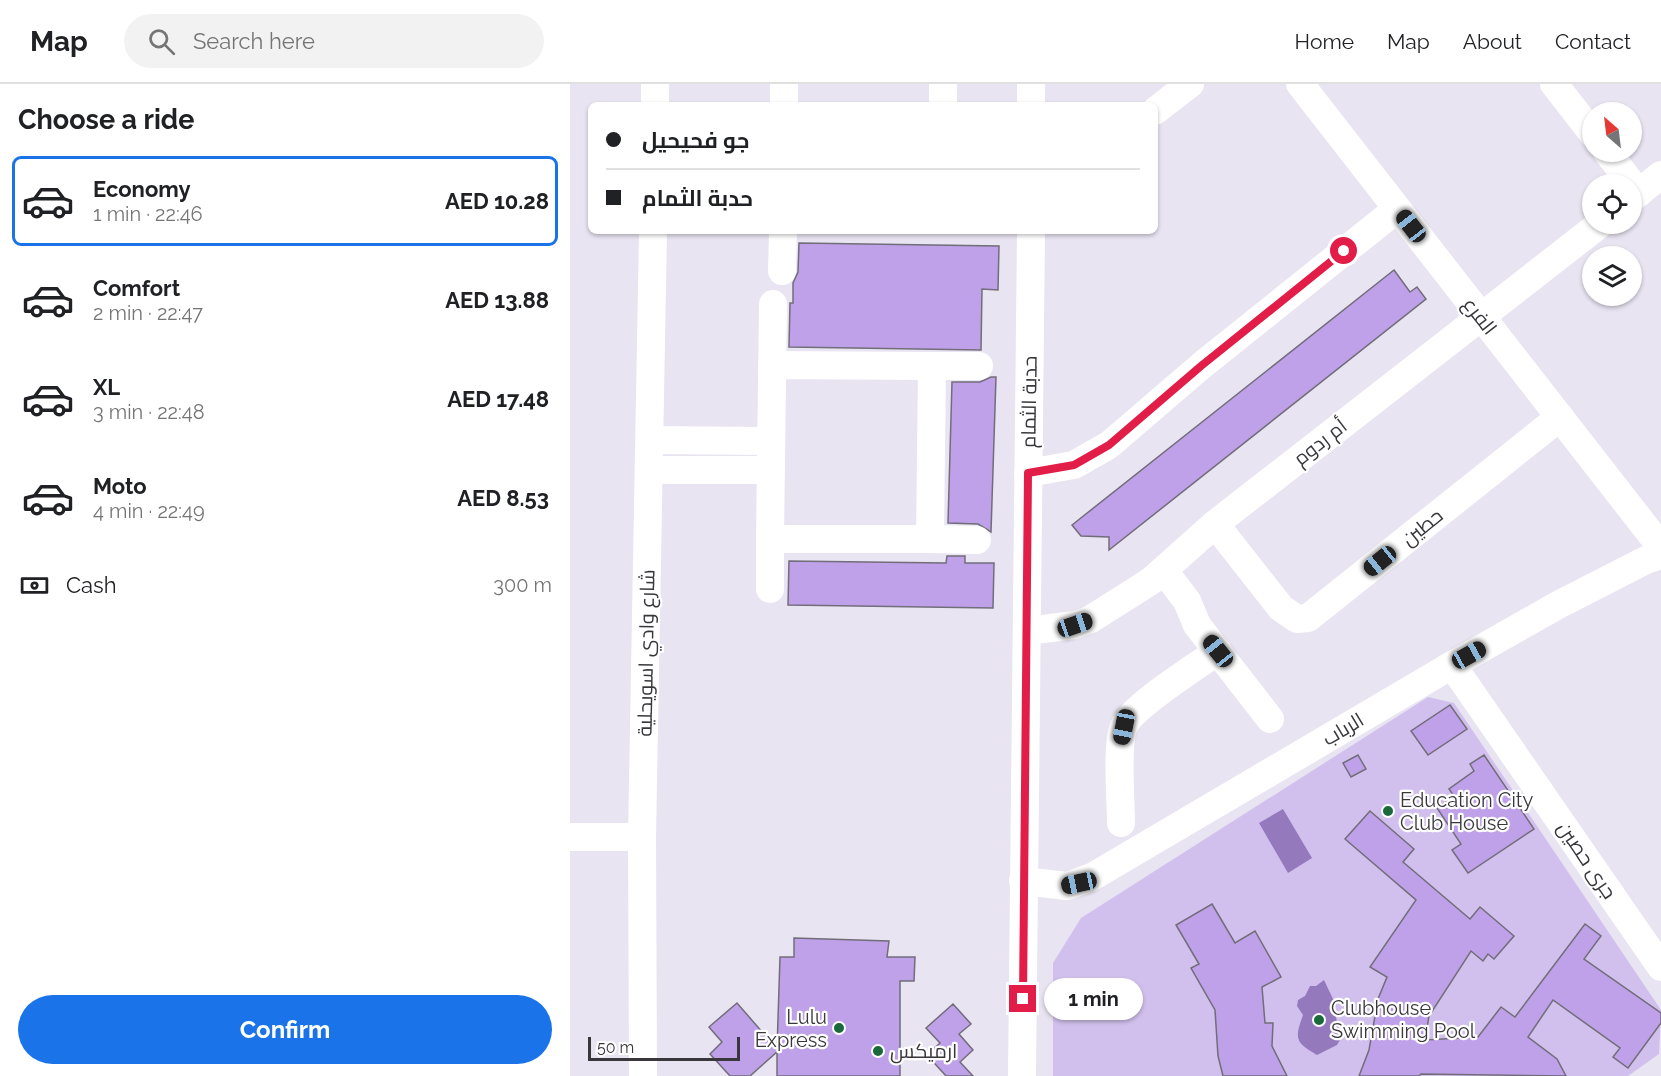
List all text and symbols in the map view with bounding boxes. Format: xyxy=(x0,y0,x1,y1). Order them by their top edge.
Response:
search box xyxy=(124,14,544,68)
text: Map xyxy=(30,25,88,58)
icon: search xyxy=(145,25,178,58)
text: Search here xyxy=(193,28,315,54)
text: Home xyxy=(1295,29,1354,54)
text: Map xyxy=(1387,29,1430,54)
text: About xyxy=(1463,29,1522,54)
text: Contact xyxy=(1555,29,1631,54)
north arrow xyxy=(1582,102,1642,162)
map controls xyxy=(1582,102,1642,306)
text: Choose a ride xyxy=(18,104,194,135)
text: جو فحيحيل xyxy=(642,127,749,153)
icon: car xyxy=(21,174,75,228)
button: locate xyxy=(1582,174,1642,234)
text: Economy xyxy=(93,176,191,202)
text: حدبة الثمام xyxy=(642,185,753,211)
text: AED 10.28 xyxy=(445,188,549,214)
text: 1 min · 22:46 xyxy=(93,202,203,226)
car xyxy=(1393,206,1429,246)
route start xyxy=(1330,237,1357,264)
button: layers xyxy=(1582,246,1642,306)
icon: car xyxy=(21,273,75,327)
text: Comfort xyxy=(93,275,180,301)
text: AED 13.88 xyxy=(445,287,549,313)
street label: الفرع xyxy=(1456,293,1502,341)
text: 2 min · 22:47 xyxy=(93,301,203,325)
street label: حدبة الثمام xyxy=(1016,356,1044,448)
icon: car xyxy=(21,372,75,426)
text: XL xyxy=(93,374,120,400)
text: AED 17.48 xyxy=(447,386,549,412)
text: 3 min · 22:48 xyxy=(93,400,205,424)
street label: أم ردوم xyxy=(1288,414,1353,472)
icon: car xyxy=(21,471,75,525)
text: Moto xyxy=(93,473,147,499)
text: AED 8.53 xyxy=(457,485,549,511)
text: 4 min · 22:49 xyxy=(93,499,205,523)
street label: حطين xyxy=(1397,503,1448,552)
car xyxy=(1360,543,1400,579)
icon: cash xyxy=(18,569,51,602)
street label: شارع وادي اسويحلية xyxy=(633,569,663,737)
text: Cash xyxy=(66,572,117,598)
text: 300 m xyxy=(493,573,552,597)
car xyxy=(1055,611,1095,639)
car xyxy=(1200,631,1236,671)
car xyxy=(1449,638,1489,672)
street label: الرباب xyxy=(1318,707,1368,751)
car xyxy=(1112,708,1136,746)
place label: Education City Club House xyxy=(1400,788,1534,835)
marker: Education City Club House xyxy=(1381,804,1395,818)
street label: جرى حصين xyxy=(1552,817,1622,904)
car xyxy=(1060,870,1098,896)
callout: 1 min xyxy=(1044,978,1143,1020)
route end xyxy=(1009,985,1036,1012)
text: 1 min xyxy=(1068,987,1119,1011)
button: Confirm xyxy=(18,995,552,1064)
place label: Clubhouse Swimming Pool xyxy=(1331,996,1476,1043)
place label: Lulu Express xyxy=(755,1005,827,1052)
marker: Clubhouse Swimming Pool xyxy=(1312,1013,1326,1027)
marker: Lulu Express xyxy=(832,1021,846,1035)
scale bar xyxy=(588,1034,740,1062)
text: 50 m xyxy=(597,1038,634,1057)
place label: ارميكس xyxy=(890,1039,957,1064)
marker: ارميكس xyxy=(871,1044,885,1058)

